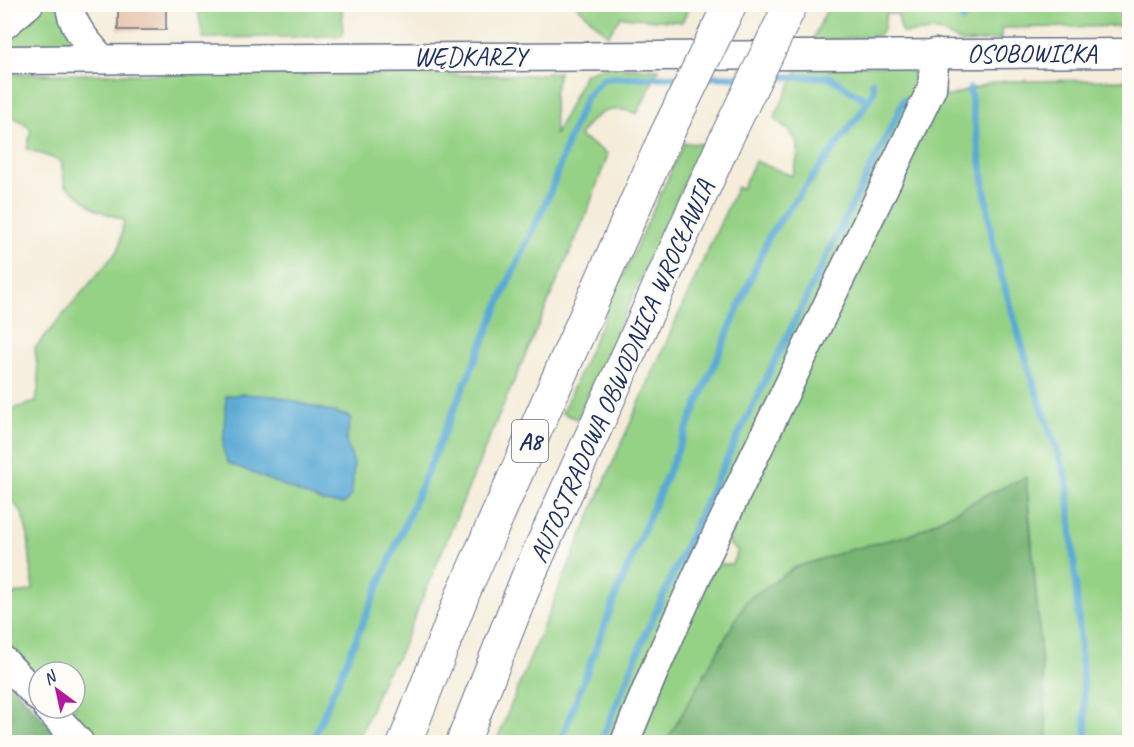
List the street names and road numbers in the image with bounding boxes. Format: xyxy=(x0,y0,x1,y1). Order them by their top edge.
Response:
street label: OSOBOWICKA xyxy=(967,37,1098,70)
street label: WĘDKARZY xyxy=(414,40,530,73)
street label: AUTOSTRADOWA OBWODNICA WROCŁAWIA xyxy=(522,174,721,568)
road number: A8 xyxy=(512,420,548,462)

